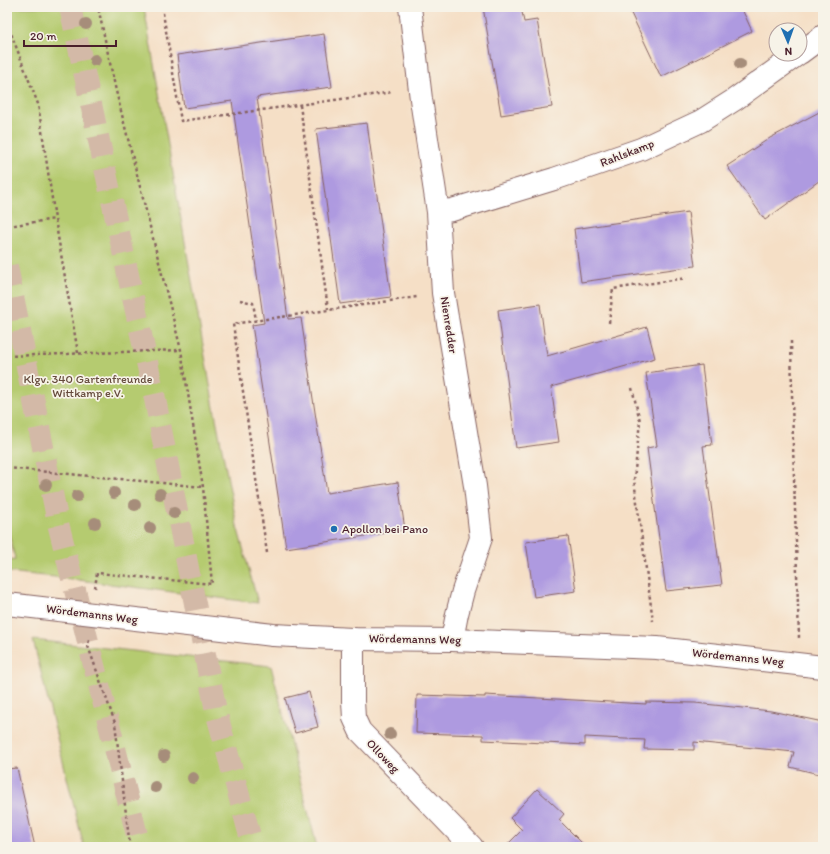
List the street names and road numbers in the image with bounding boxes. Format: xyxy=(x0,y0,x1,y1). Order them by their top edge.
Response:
street label: Rahlskamp xyxy=(598,136,656,170)
street label: Nienredder xyxy=(438,296,460,355)
street label: Wördemanns Weg xyxy=(45,601,140,627)
street label: Wördemanns Weg xyxy=(369,631,462,647)
street label: Wördemanns Weg xyxy=(691,645,786,669)
street label: Olloweg xyxy=(363,736,403,776)

